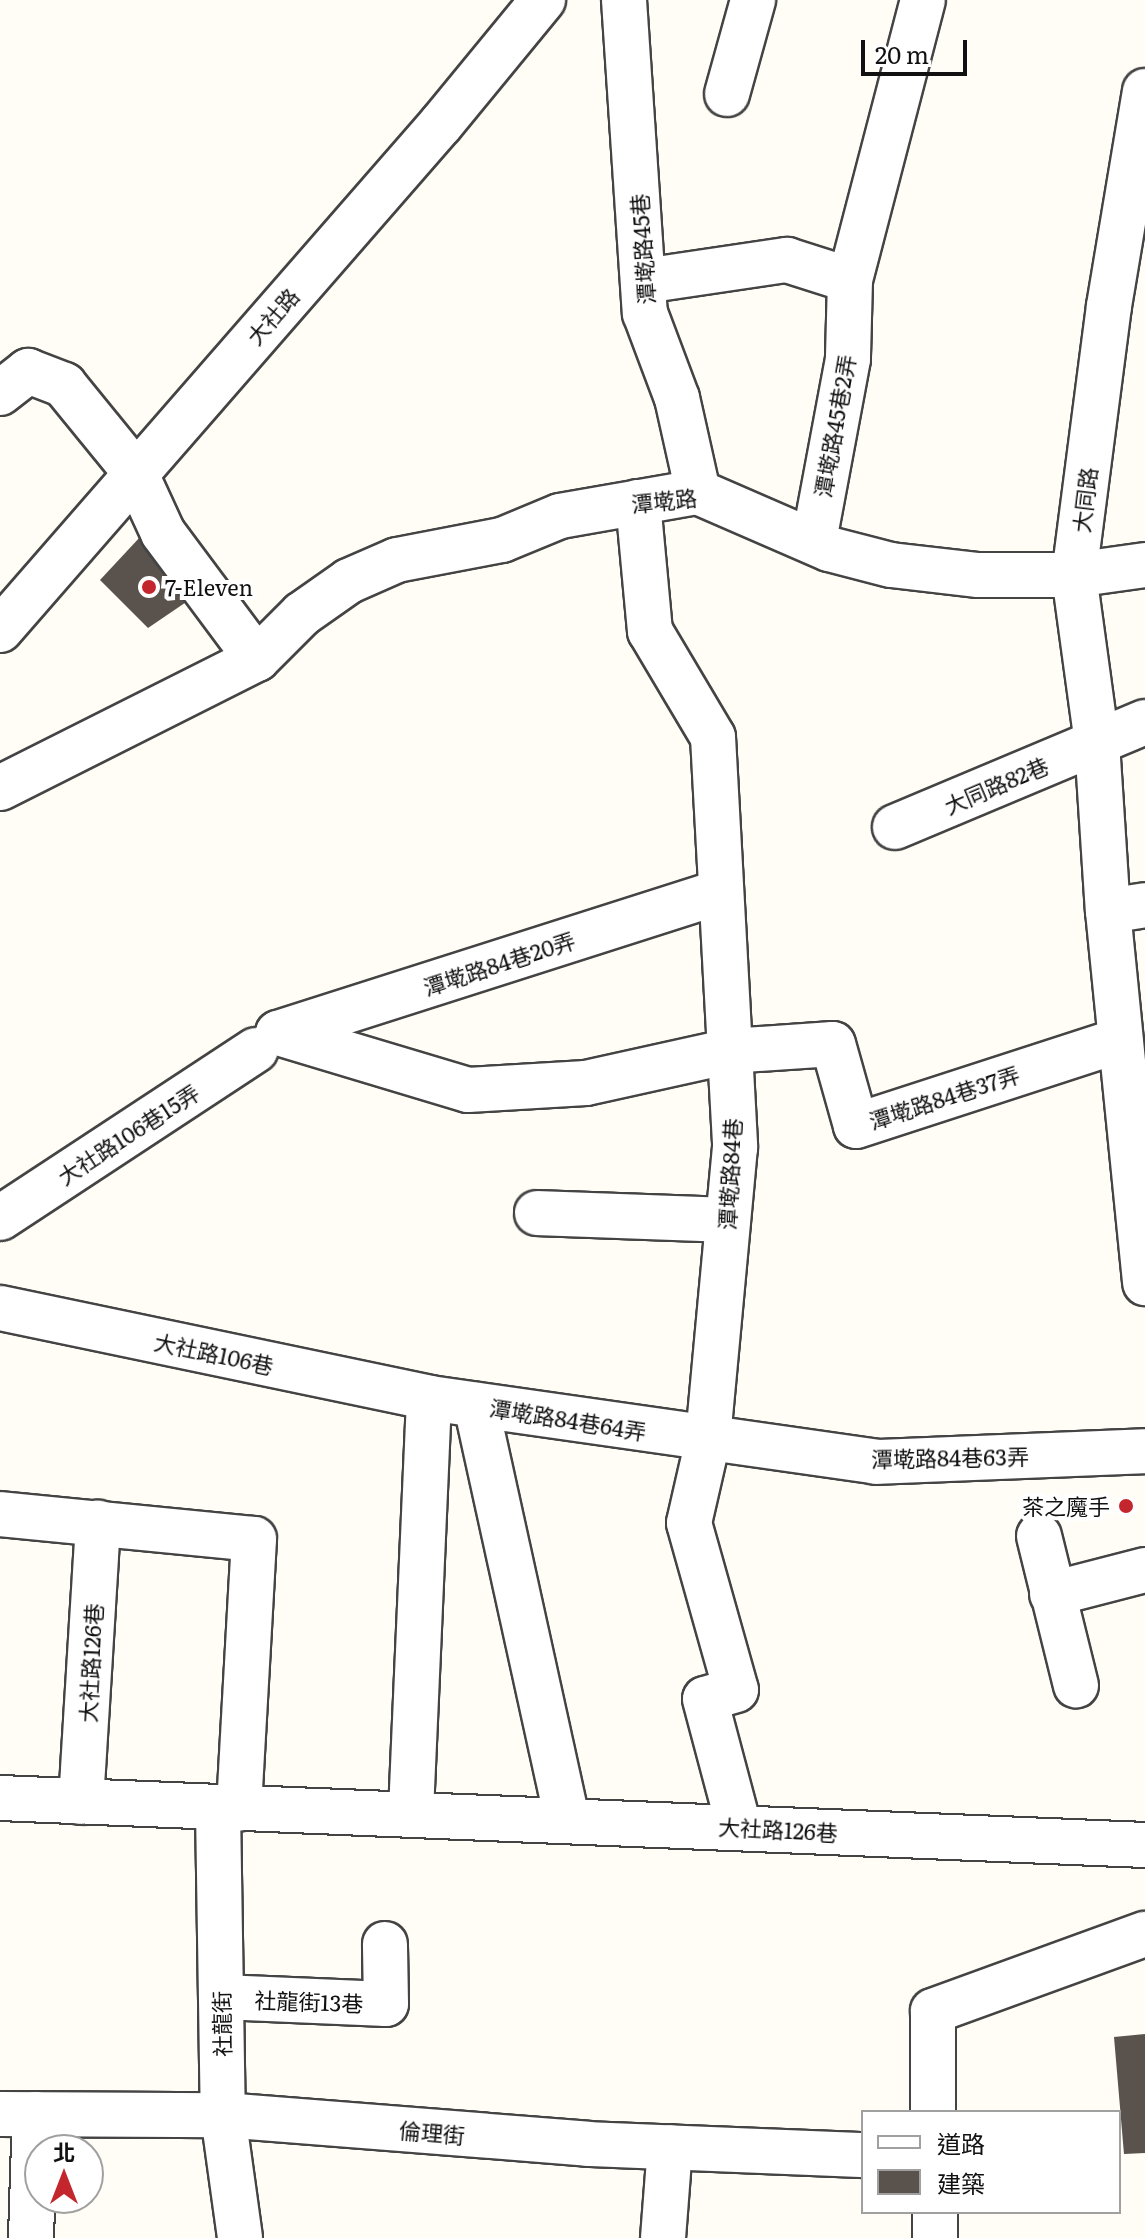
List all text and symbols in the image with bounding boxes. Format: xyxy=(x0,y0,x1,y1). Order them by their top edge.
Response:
scale bar xyxy=(865,24,971,74)
text: 20 m xyxy=(875,36,929,71)
street label: 潭墘路45巷 xyxy=(625,193,659,305)
street label: 大社路 xyxy=(240,282,304,350)
street label: 潭墘路45巷2弄 xyxy=(808,353,860,499)
street label: 大同路 xyxy=(1067,466,1101,534)
street label: 潭墘路 xyxy=(630,483,698,517)
place label: 7-Eleven xyxy=(165,574,253,600)
marker: 7-Eleven xyxy=(140,578,158,596)
street label: 大同路82巷 xyxy=(940,751,1052,819)
street label: 潭墘路84巷20弄 xyxy=(420,926,578,1000)
street label: 潭墘路84巷37弄 xyxy=(865,1060,1023,1134)
street label: 大社路106巷15弄 xyxy=(52,1078,204,1190)
street label: 潭墘路84巷 xyxy=(713,1117,745,1231)
street label: 大社路106巷 xyxy=(152,1327,276,1379)
street label: 潭墘路84巷64弄 xyxy=(488,1394,648,1444)
street label: 潭墘路84巷63弄 xyxy=(871,1442,1029,1472)
place label: 茶之魔手 xyxy=(1022,1493,1110,1519)
marker: 茶之魔手 xyxy=(1117,1497,1135,1515)
street label: 大社路126巷 xyxy=(74,1602,106,1724)
street label: 大社路126巷 xyxy=(717,1813,839,1845)
street label: 社龍街13巷 xyxy=(254,1986,364,2016)
street label: 社龍街 xyxy=(207,1991,235,2057)
legend xyxy=(861,2110,1121,2214)
street label: 倫理街 xyxy=(398,2116,466,2148)
text: 道路 xyxy=(937,2125,985,2160)
north arrow xyxy=(24,2134,104,2214)
text: 北 xyxy=(53,2135,75,2168)
text: 建築 xyxy=(937,2165,985,2200)

